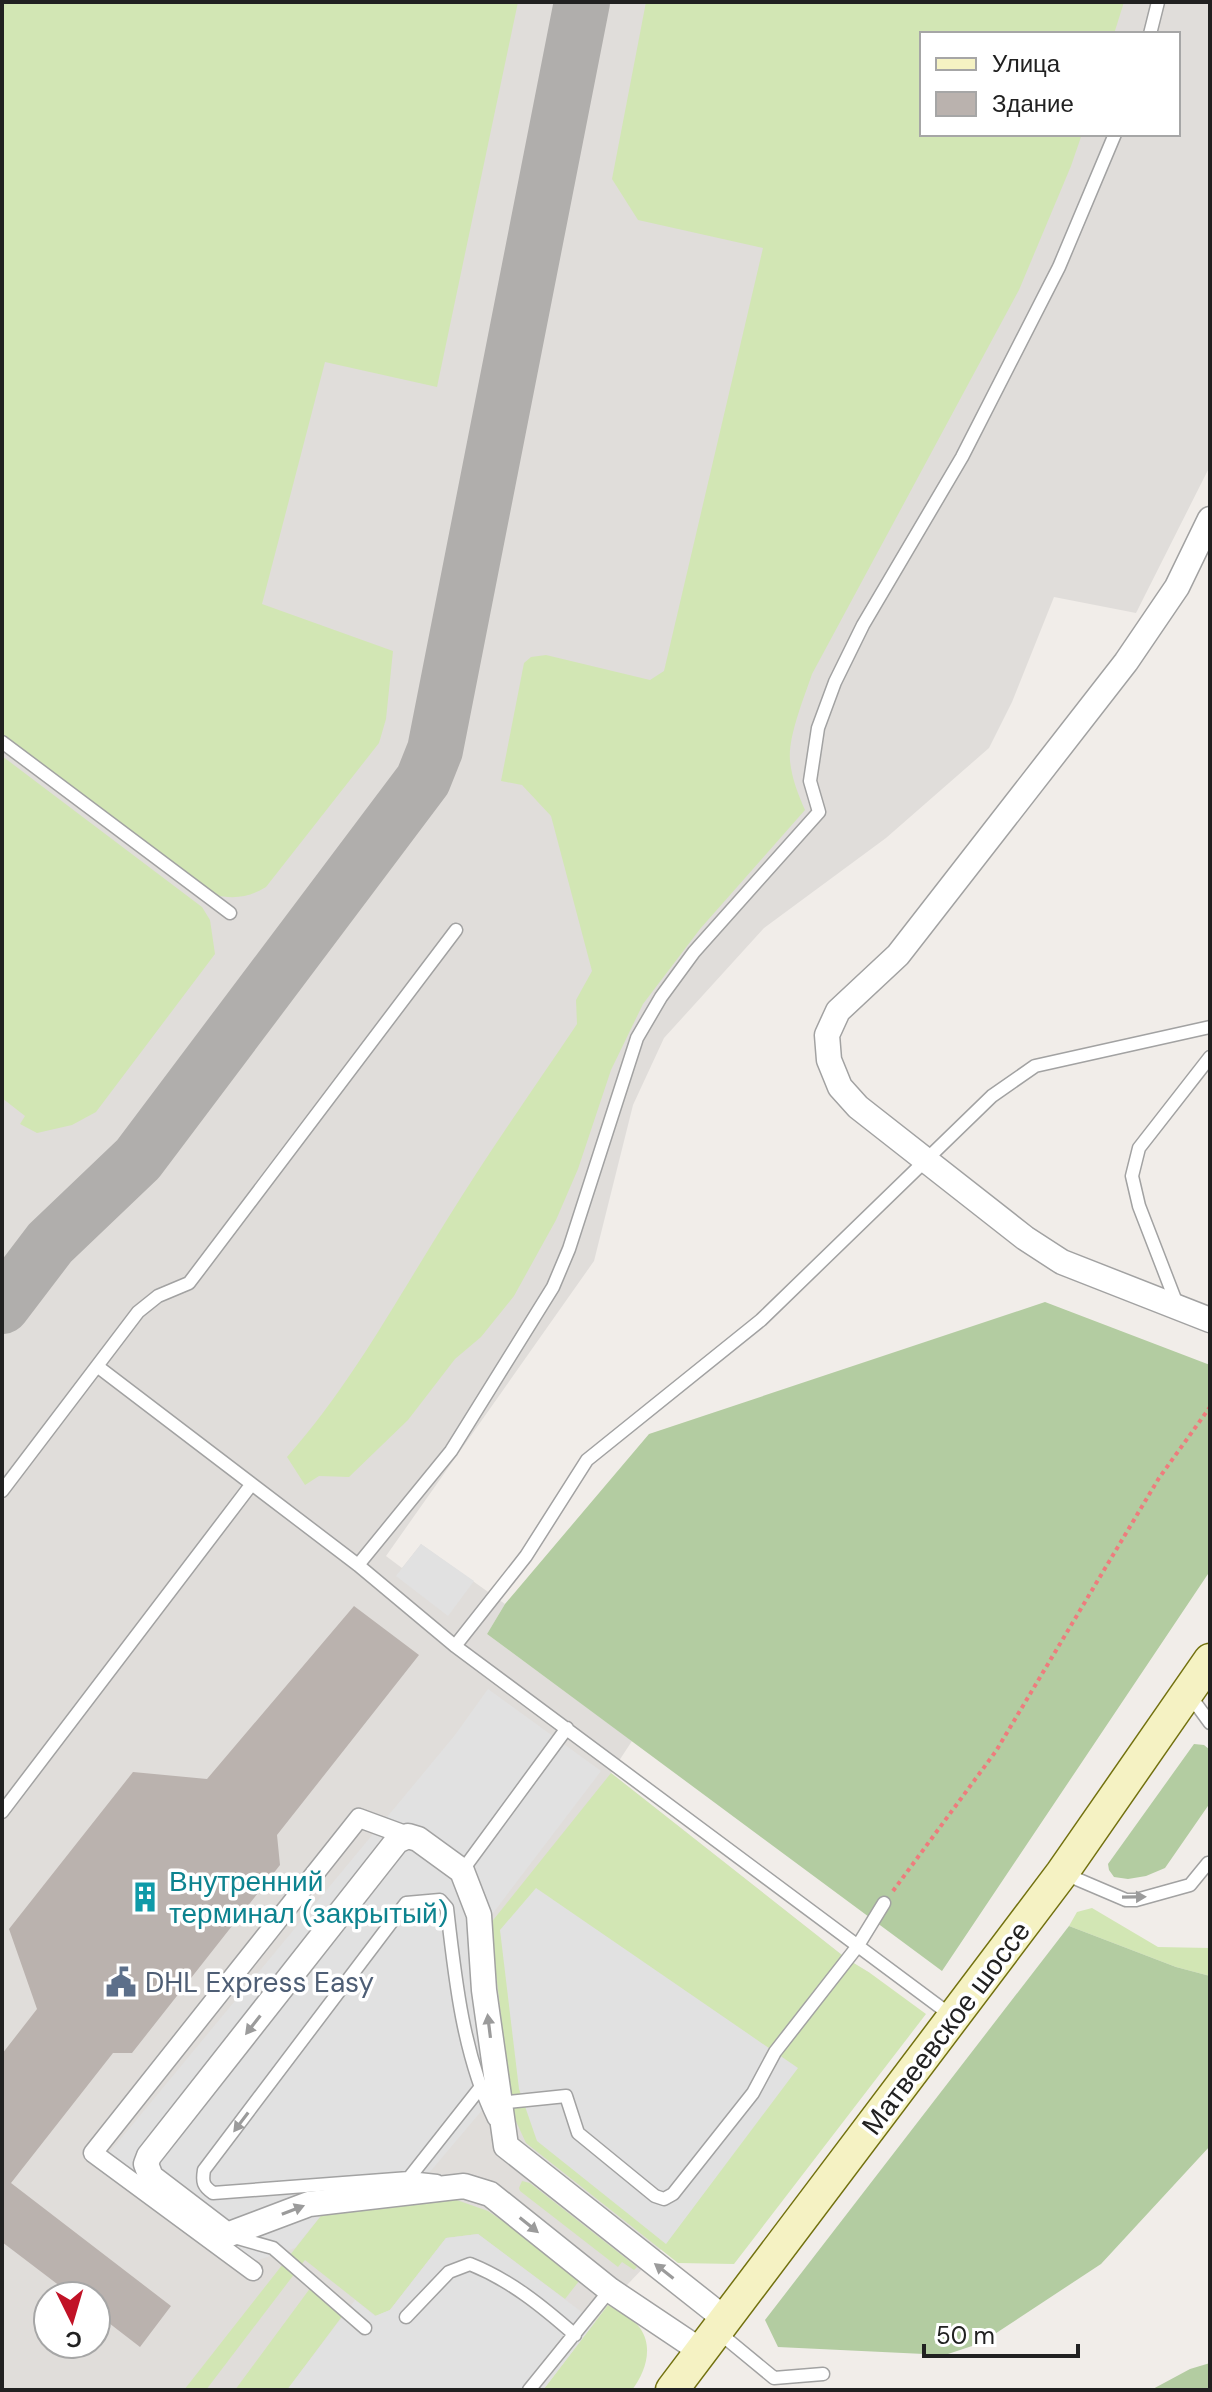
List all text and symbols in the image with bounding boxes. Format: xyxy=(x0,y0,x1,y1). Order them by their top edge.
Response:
legend xyxy=(920,32,1180,136)
text: Улица xyxy=(992,48,1061,79)
text: Здание xyxy=(992,88,1074,119)
place label: Внутренний терминал (закрытый) xyxy=(169,1863,448,1932)
building icon: Внутренний терминал (закрытый) xyxy=(128,1880,162,1914)
one-way arrow xyxy=(1122,1891,1148,1904)
street label: Матвеевское шоссе xyxy=(853,1914,1039,2142)
place label: DHL Express Easy xyxy=(145,1964,374,2001)
public building icon: DHL Express Easy xyxy=(104,1965,138,1999)
one-way arrow xyxy=(482,2013,495,2038)
one-way arrow xyxy=(245,2015,261,2035)
one-way arrow xyxy=(233,2112,249,2132)
one-way arrow xyxy=(281,2203,305,2216)
one-way arrow xyxy=(519,2217,540,2234)
one-way arrow xyxy=(654,2263,674,2280)
north arrow xyxy=(32,2280,112,2360)
scale bar xyxy=(924,2308,1078,2358)
text: 50 m xyxy=(936,2320,995,2351)
text: С xyxy=(64,2324,83,2355)

